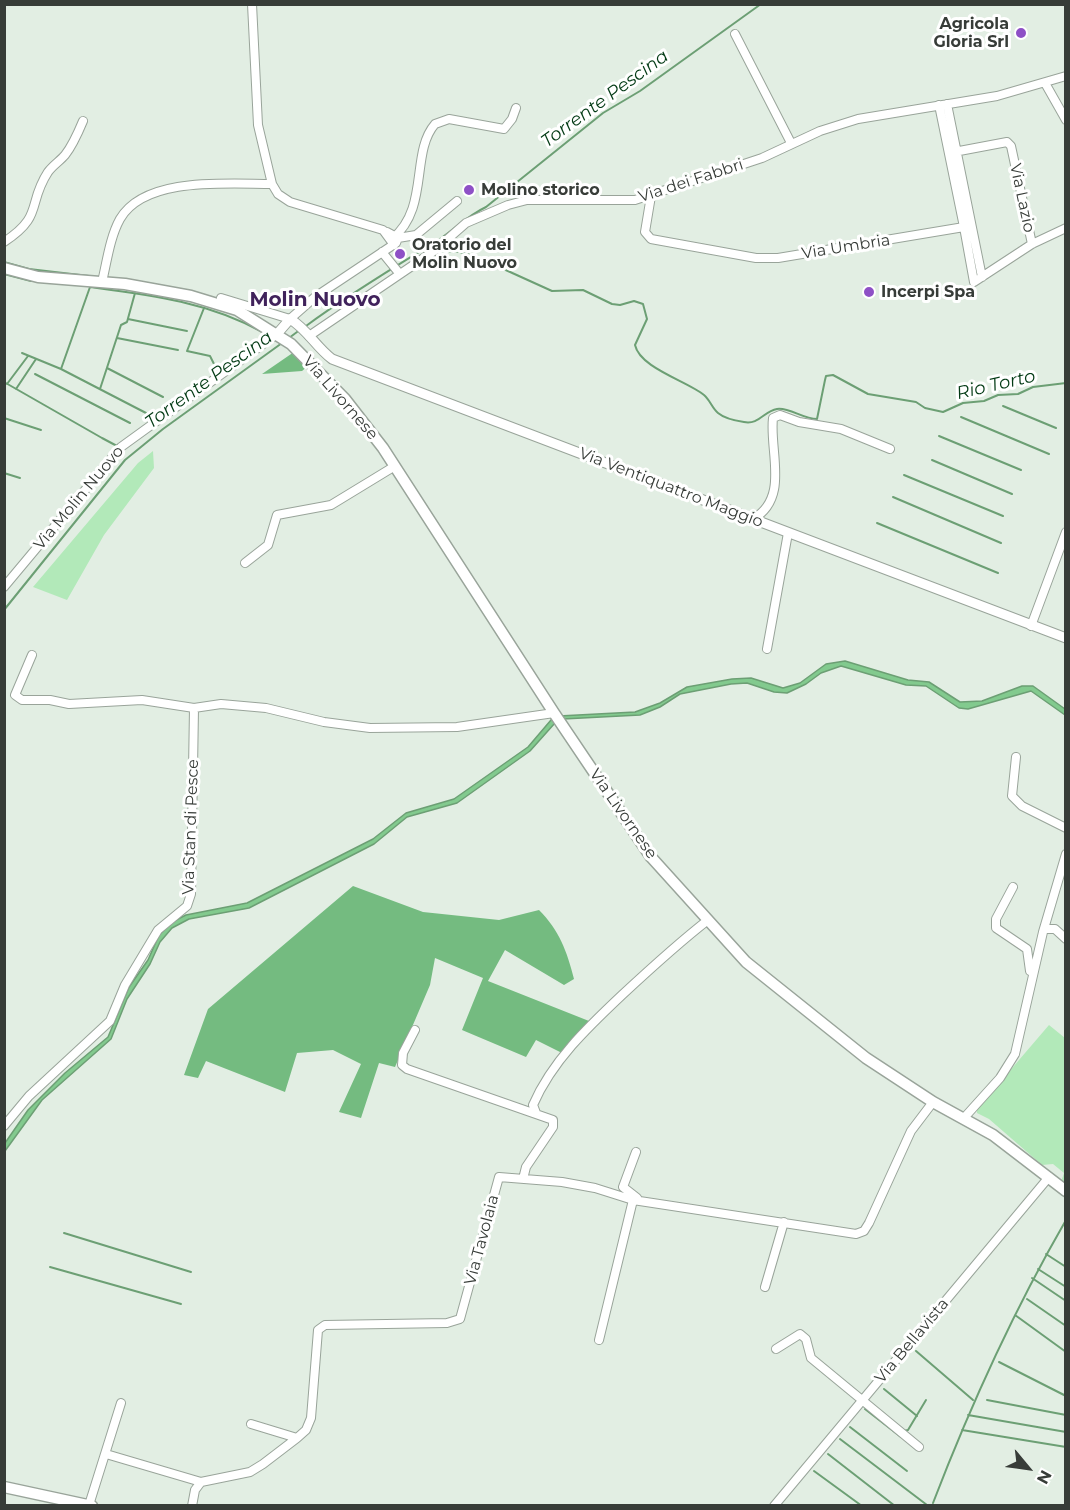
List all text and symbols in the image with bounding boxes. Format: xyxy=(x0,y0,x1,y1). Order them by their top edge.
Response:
place label: Agricola Gloria Srl xyxy=(933,14,1009,52)
marker: Agricola Gloria Srl xyxy=(1014,26,1028,40)
water label: Torrente Pescina xyxy=(537,46,673,152)
street label: Via dei Fabbri xyxy=(636,155,746,207)
street label: Via Lazio xyxy=(1005,162,1039,234)
place label: Molino storico xyxy=(481,180,600,200)
marker: Molino storico xyxy=(462,183,476,197)
street label: Via Umbria xyxy=(800,231,892,263)
place label: Oratorio del Molin Nuovo xyxy=(412,235,517,273)
marker: Oratorio del Molin Nuovo xyxy=(393,247,407,261)
place label: Incerpi Spa xyxy=(881,282,975,302)
marker: Incerpi Spa xyxy=(862,285,876,299)
district label: Molin Nuovo xyxy=(249,288,381,312)
water label: Torrente Pescina xyxy=(141,327,277,433)
street label: Via Livornese xyxy=(298,352,382,444)
water label: Rio Torto xyxy=(954,365,1038,405)
street label: Via Molin Nuovo xyxy=(30,442,128,554)
street label: Via Ventiquattro Maggio xyxy=(576,444,766,532)
street label: Via Stan di Pesce xyxy=(179,759,203,895)
street label: Via Livornese xyxy=(585,765,661,863)
street label: Via Tavolaia xyxy=(461,1193,503,1287)
street label: Via Bellavista xyxy=(871,1295,953,1387)
north arrow xyxy=(998,1438,1058,1498)
text: N xyxy=(1033,1467,1056,1487)

